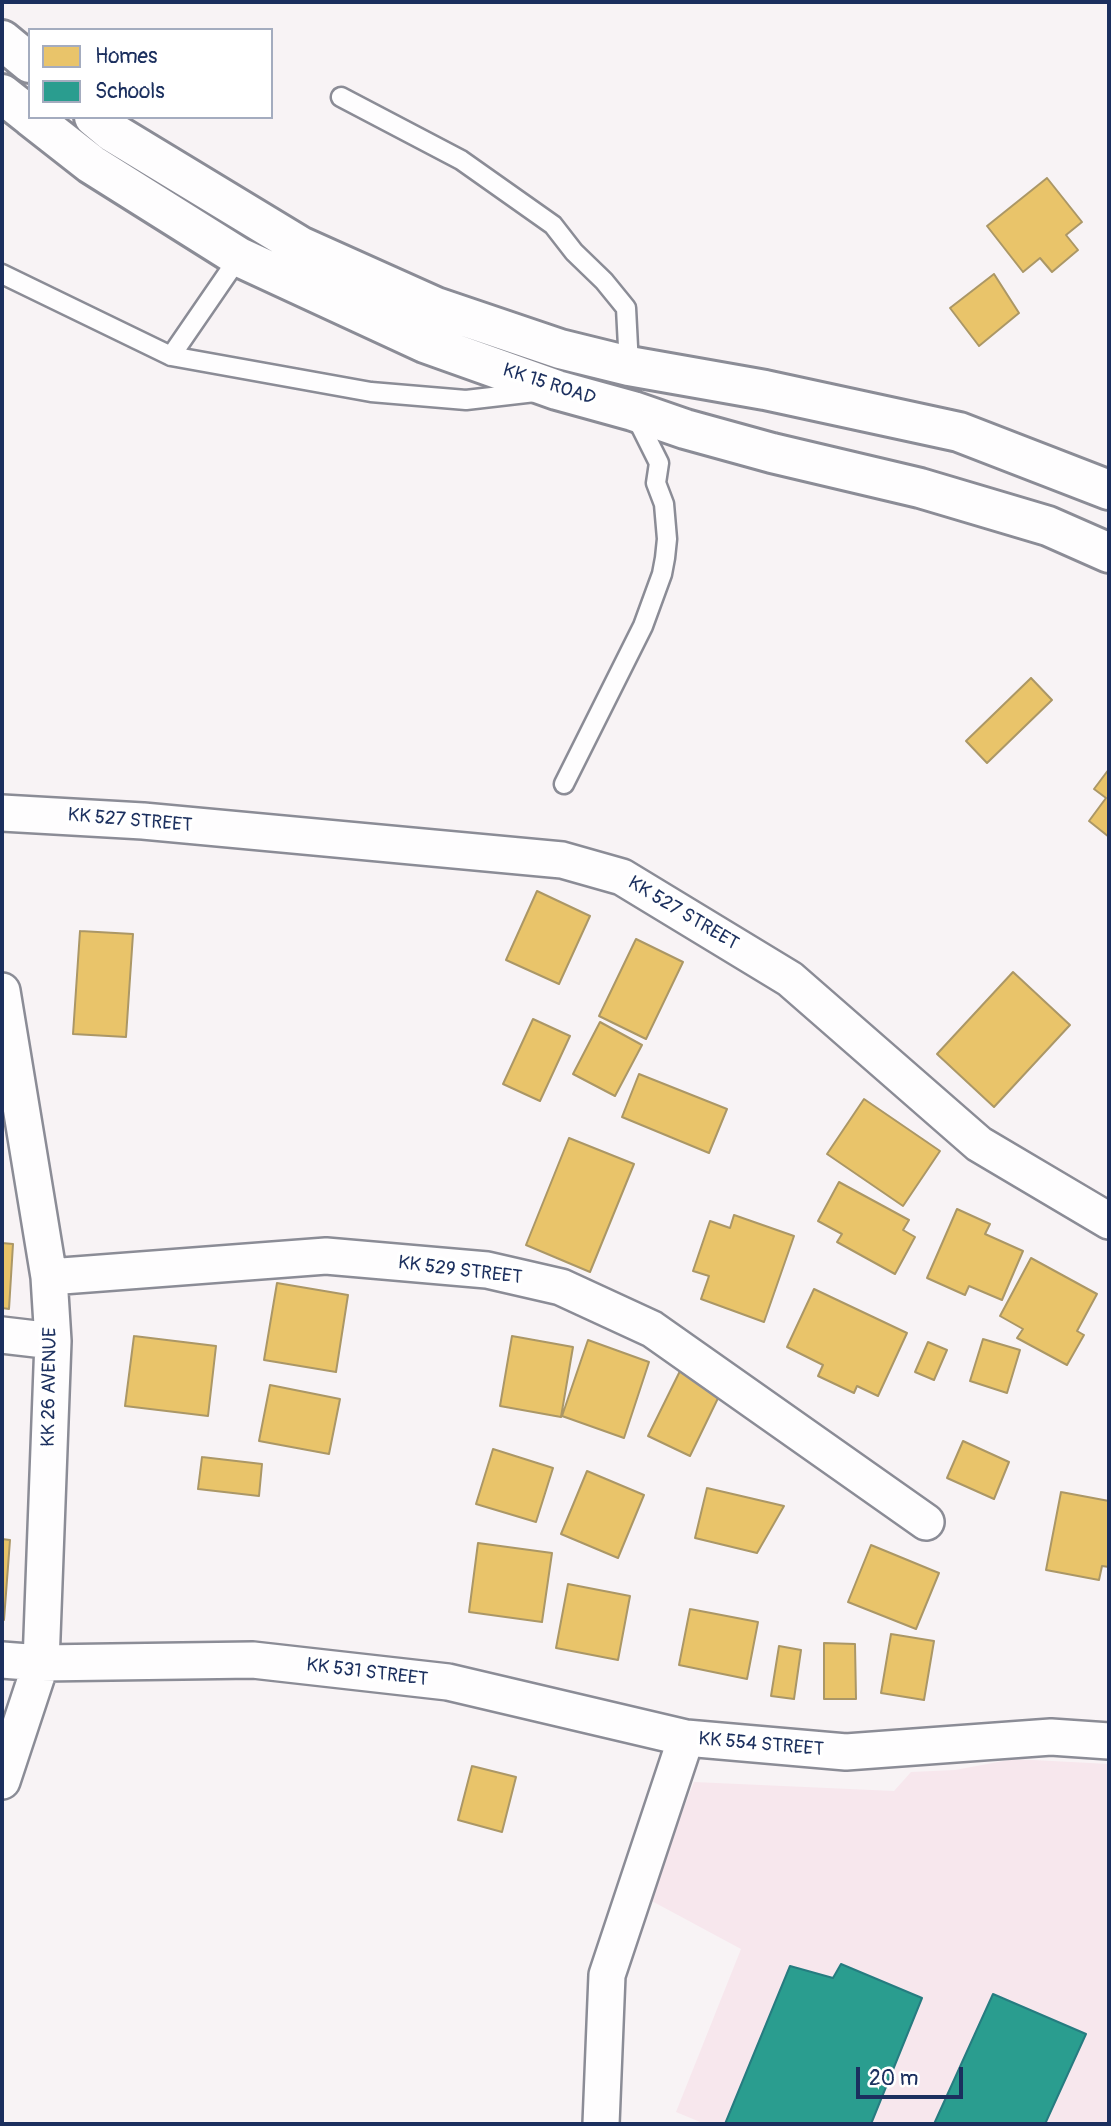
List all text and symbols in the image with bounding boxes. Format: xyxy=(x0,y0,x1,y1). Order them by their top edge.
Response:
legend xyxy=(28,28,273,119)
text: Homes xyxy=(95,43,157,70)
text: Schools xyxy=(95,78,165,105)
street label: KK 15 ROAD xyxy=(500,359,598,411)
street label: KK 527 STREET xyxy=(67,804,193,838)
street label: KK 527 STREET xyxy=(624,872,742,956)
street label: KK 529 STREET xyxy=(397,1252,523,1290)
street label: KK 26 AVENUE xyxy=(38,1327,62,1447)
street label: KK 531 STREET xyxy=(305,1654,429,1692)
street label: KK 554 STREET xyxy=(697,1728,825,1762)
scale bar xyxy=(859,2052,966,2096)
text: 20 m xyxy=(869,2065,918,2092)

